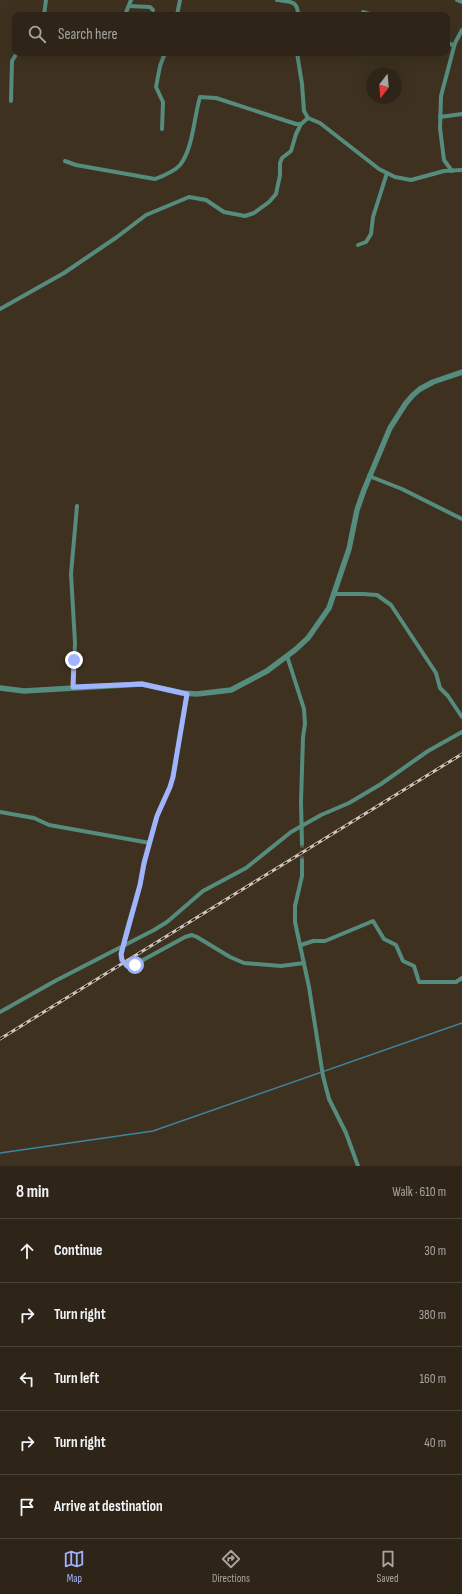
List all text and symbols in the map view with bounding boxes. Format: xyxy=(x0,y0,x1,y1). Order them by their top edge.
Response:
search box xyxy=(12,12,450,56)
icon: search xyxy=(26,23,48,45)
text: Search here xyxy=(58,25,118,44)
north arrow xyxy=(366,68,402,104)
route end xyxy=(65,651,83,669)
route start xyxy=(126,956,144,974)
text: 8 min xyxy=(16,1182,49,1202)
text: Walk · 610 m xyxy=(392,1184,446,1200)
icon: ahead xyxy=(16,1240,38,1262)
text: Continue xyxy=(54,1241,103,1260)
text: 30 m xyxy=(424,1243,446,1259)
icon: right xyxy=(16,1304,38,1326)
text: Turn right xyxy=(54,1305,106,1324)
text: 380 m xyxy=(419,1307,446,1323)
icon: left xyxy=(16,1368,38,1390)
text: Turn left xyxy=(54,1369,99,1388)
text: 160 m xyxy=(420,1371,446,1387)
icon: right xyxy=(16,1432,38,1454)
text: Turn right xyxy=(54,1433,106,1452)
text: 40 m xyxy=(424,1435,446,1451)
icon: arrive xyxy=(16,1496,38,1518)
text: Arrive at destination xyxy=(54,1497,163,1516)
tab: Map xyxy=(63,1548,85,1585)
tab: Directions xyxy=(212,1548,250,1585)
tab: Saved xyxy=(377,1548,399,1585)

